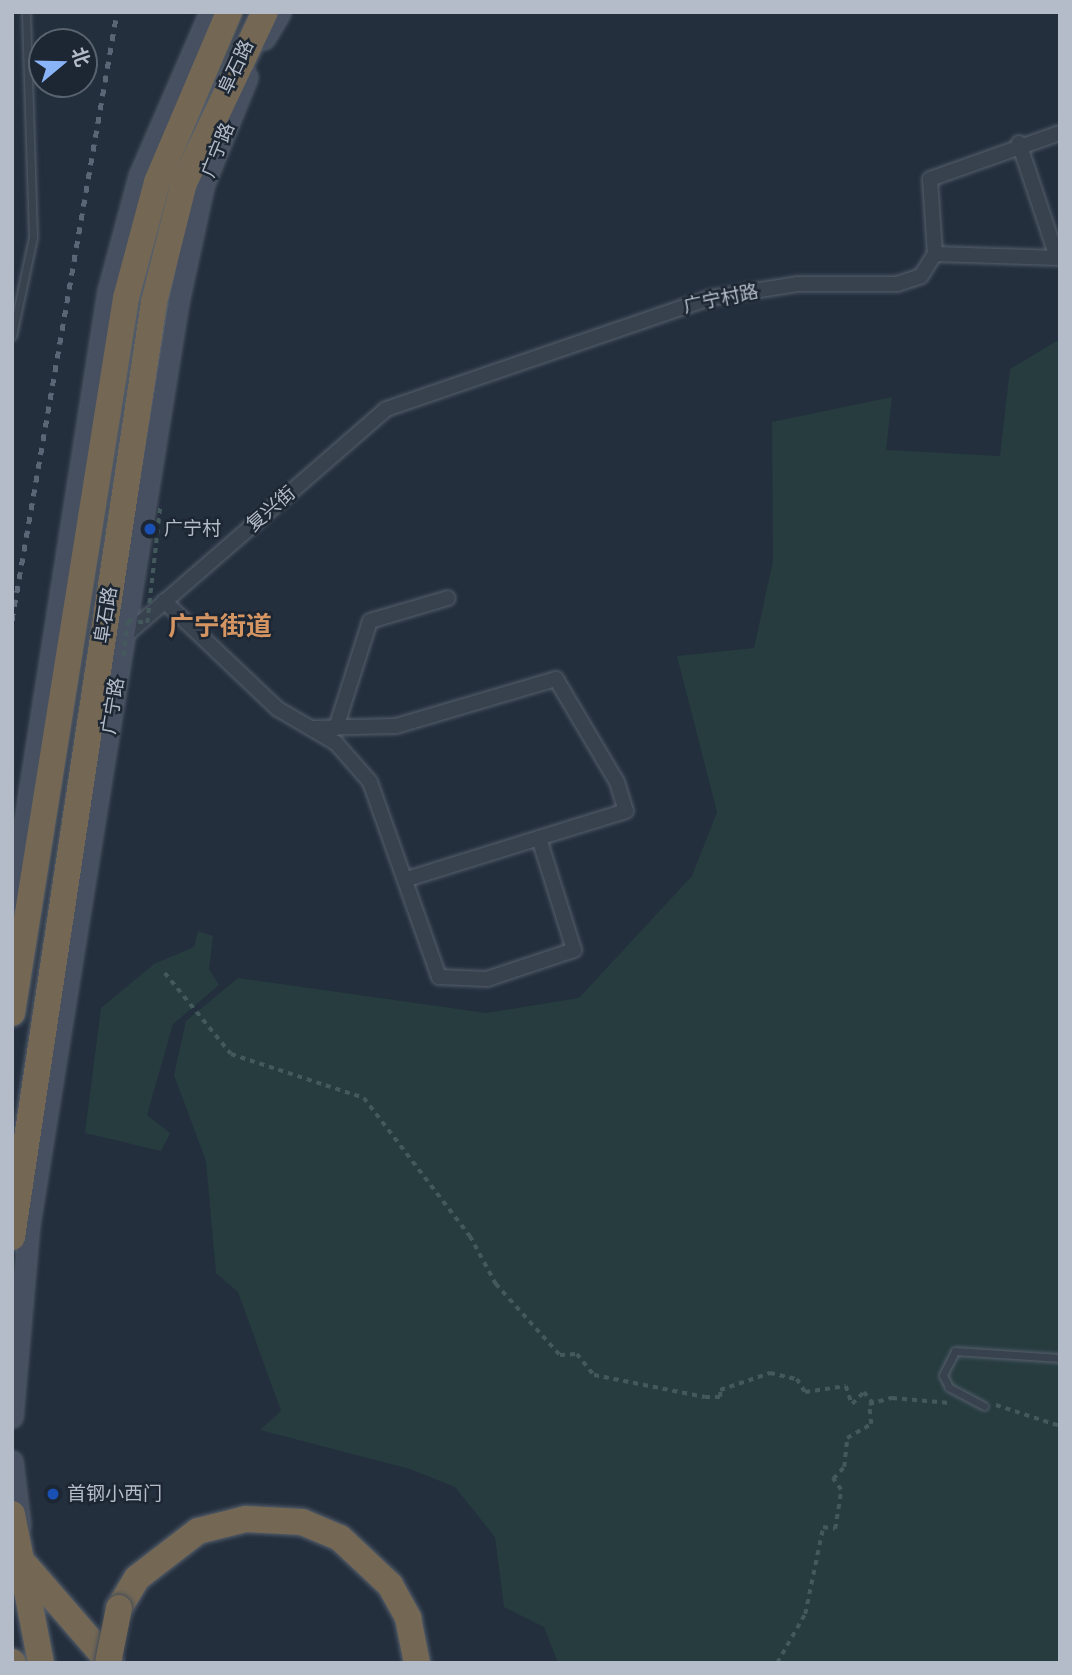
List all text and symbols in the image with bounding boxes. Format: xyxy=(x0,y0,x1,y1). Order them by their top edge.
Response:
north arrow xyxy=(28,28,98,98)
street label: 阜石路 xyxy=(214,36,258,98)
text: 北 xyxy=(67,44,95,70)
street label: 广宁路 xyxy=(197,119,239,181)
street label: 广宁村路 xyxy=(681,280,761,318)
street label: 复兴街 xyxy=(242,482,300,536)
place label: 广宁村 xyxy=(164,518,221,540)
marker: 广宁村 xyxy=(142,521,158,537)
street label: 阜石路 xyxy=(90,585,122,645)
district label: 广宁街道 xyxy=(168,610,272,642)
street label: 广宁路 xyxy=(97,676,129,736)
place label: 首钢小西门 xyxy=(67,1483,162,1505)
marker: 首钢小西门 xyxy=(45,1486,61,1502)

